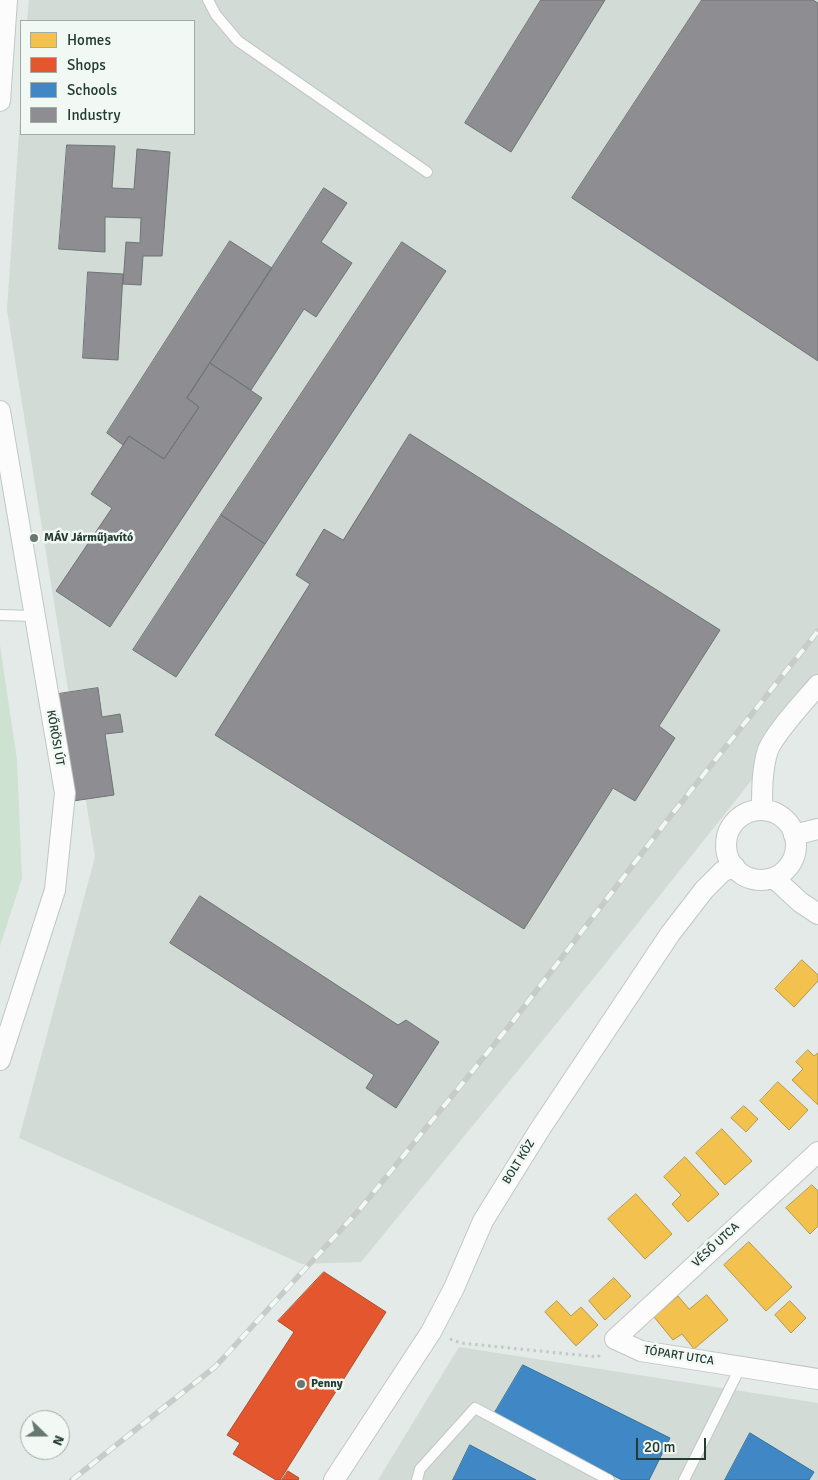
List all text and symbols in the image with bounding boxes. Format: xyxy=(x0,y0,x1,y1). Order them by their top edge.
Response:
legend xyxy=(20,20,195,135)
text: Homes xyxy=(67,31,111,49)
text: Shops xyxy=(67,56,106,74)
text: Schools xyxy=(67,81,117,99)
text: Industry xyxy=(67,106,120,124)
place label: MÁV Járműjavító xyxy=(44,531,133,545)
marker: MÁV Járműjavító xyxy=(28,532,40,544)
street label: KŐRÖSI ÚT xyxy=(43,709,67,767)
street label: BOLT KÖZ xyxy=(500,1137,538,1187)
street label: VÉSŐ UTCA xyxy=(690,1220,742,1270)
street label: TÓPART UTCA xyxy=(643,1343,715,1369)
place label: Penny xyxy=(311,1377,343,1391)
marker: Penny xyxy=(295,1378,307,1390)
north arrow xyxy=(20,1410,70,1460)
scale bar xyxy=(638,1428,708,1460)
text: N xyxy=(49,1433,68,1448)
text: 20 m xyxy=(644,1438,675,1456)

